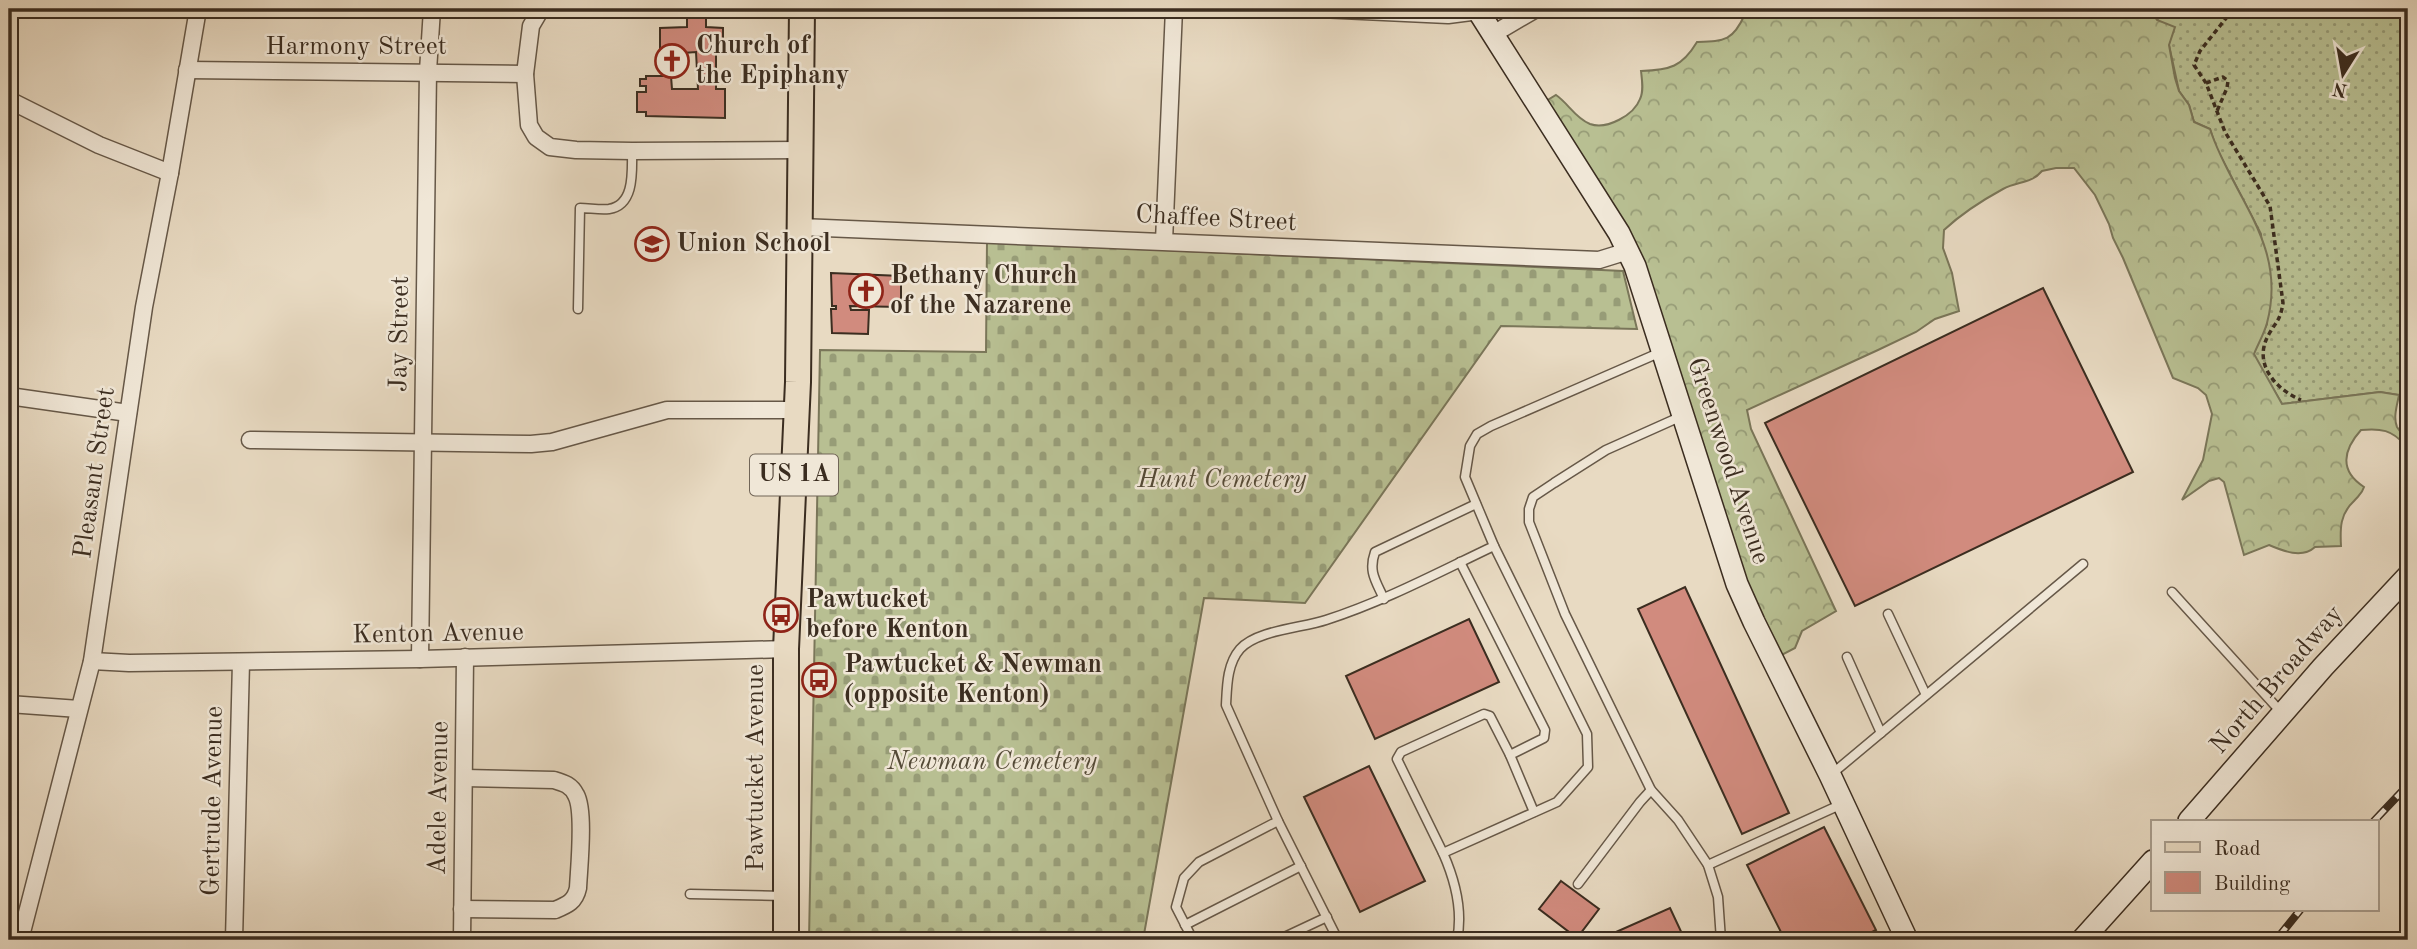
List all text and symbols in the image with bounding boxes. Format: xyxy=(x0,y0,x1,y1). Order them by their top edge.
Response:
place label: Church of the Epiphany xyxy=(696,33,849,89)
street label: Harmony Street xyxy=(265,34,447,60)
north arrow xyxy=(2308,38,2378,108)
church icon: Church of the Epiphany xyxy=(653,42,691,80)
text: N xyxy=(2331,77,2349,99)
street label: Chaffee Street xyxy=(1135,202,1297,236)
school or university icon: Union School xyxy=(633,225,671,263)
place label: Union School xyxy=(676,231,831,257)
place label: Bethany Church of the Nazarene xyxy=(890,263,1077,319)
church icon: Bethany Church of the Nazarene xyxy=(847,272,885,310)
street label: Jay Street xyxy=(386,276,414,392)
street label: Greenwood Avenue xyxy=(1682,355,1774,567)
street label: Pleasant Street xyxy=(70,386,120,560)
road number: US 1A xyxy=(750,454,838,496)
park label: Hunt Cemetery xyxy=(1136,467,1307,493)
place label: Pawtucket before Kenton xyxy=(806,587,969,643)
bus stop icon: Pawtucket before Kenton xyxy=(762,596,800,634)
street label: North Broadway xyxy=(2206,601,2348,759)
street label: Kenton Avenue xyxy=(352,620,524,648)
place label: Pawtucket & Newman (opposite Kenton) xyxy=(844,652,1102,708)
bus stop icon: Pawtucket & Newman (opposite Kenton) xyxy=(800,661,838,699)
street label: Pawtucket Avenue xyxy=(743,664,769,872)
street label: Gertrude Avenue xyxy=(198,706,228,896)
street label: Adele Avenue xyxy=(425,721,453,875)
park label: Newman Cemetery xyxy=(886,749,1098,775)
legend xyxy=(2151,820,2378,911)
text: Road xyxy=(2214,839,2261,860)
text: Building xyxy=(2214,874,2291,895)

